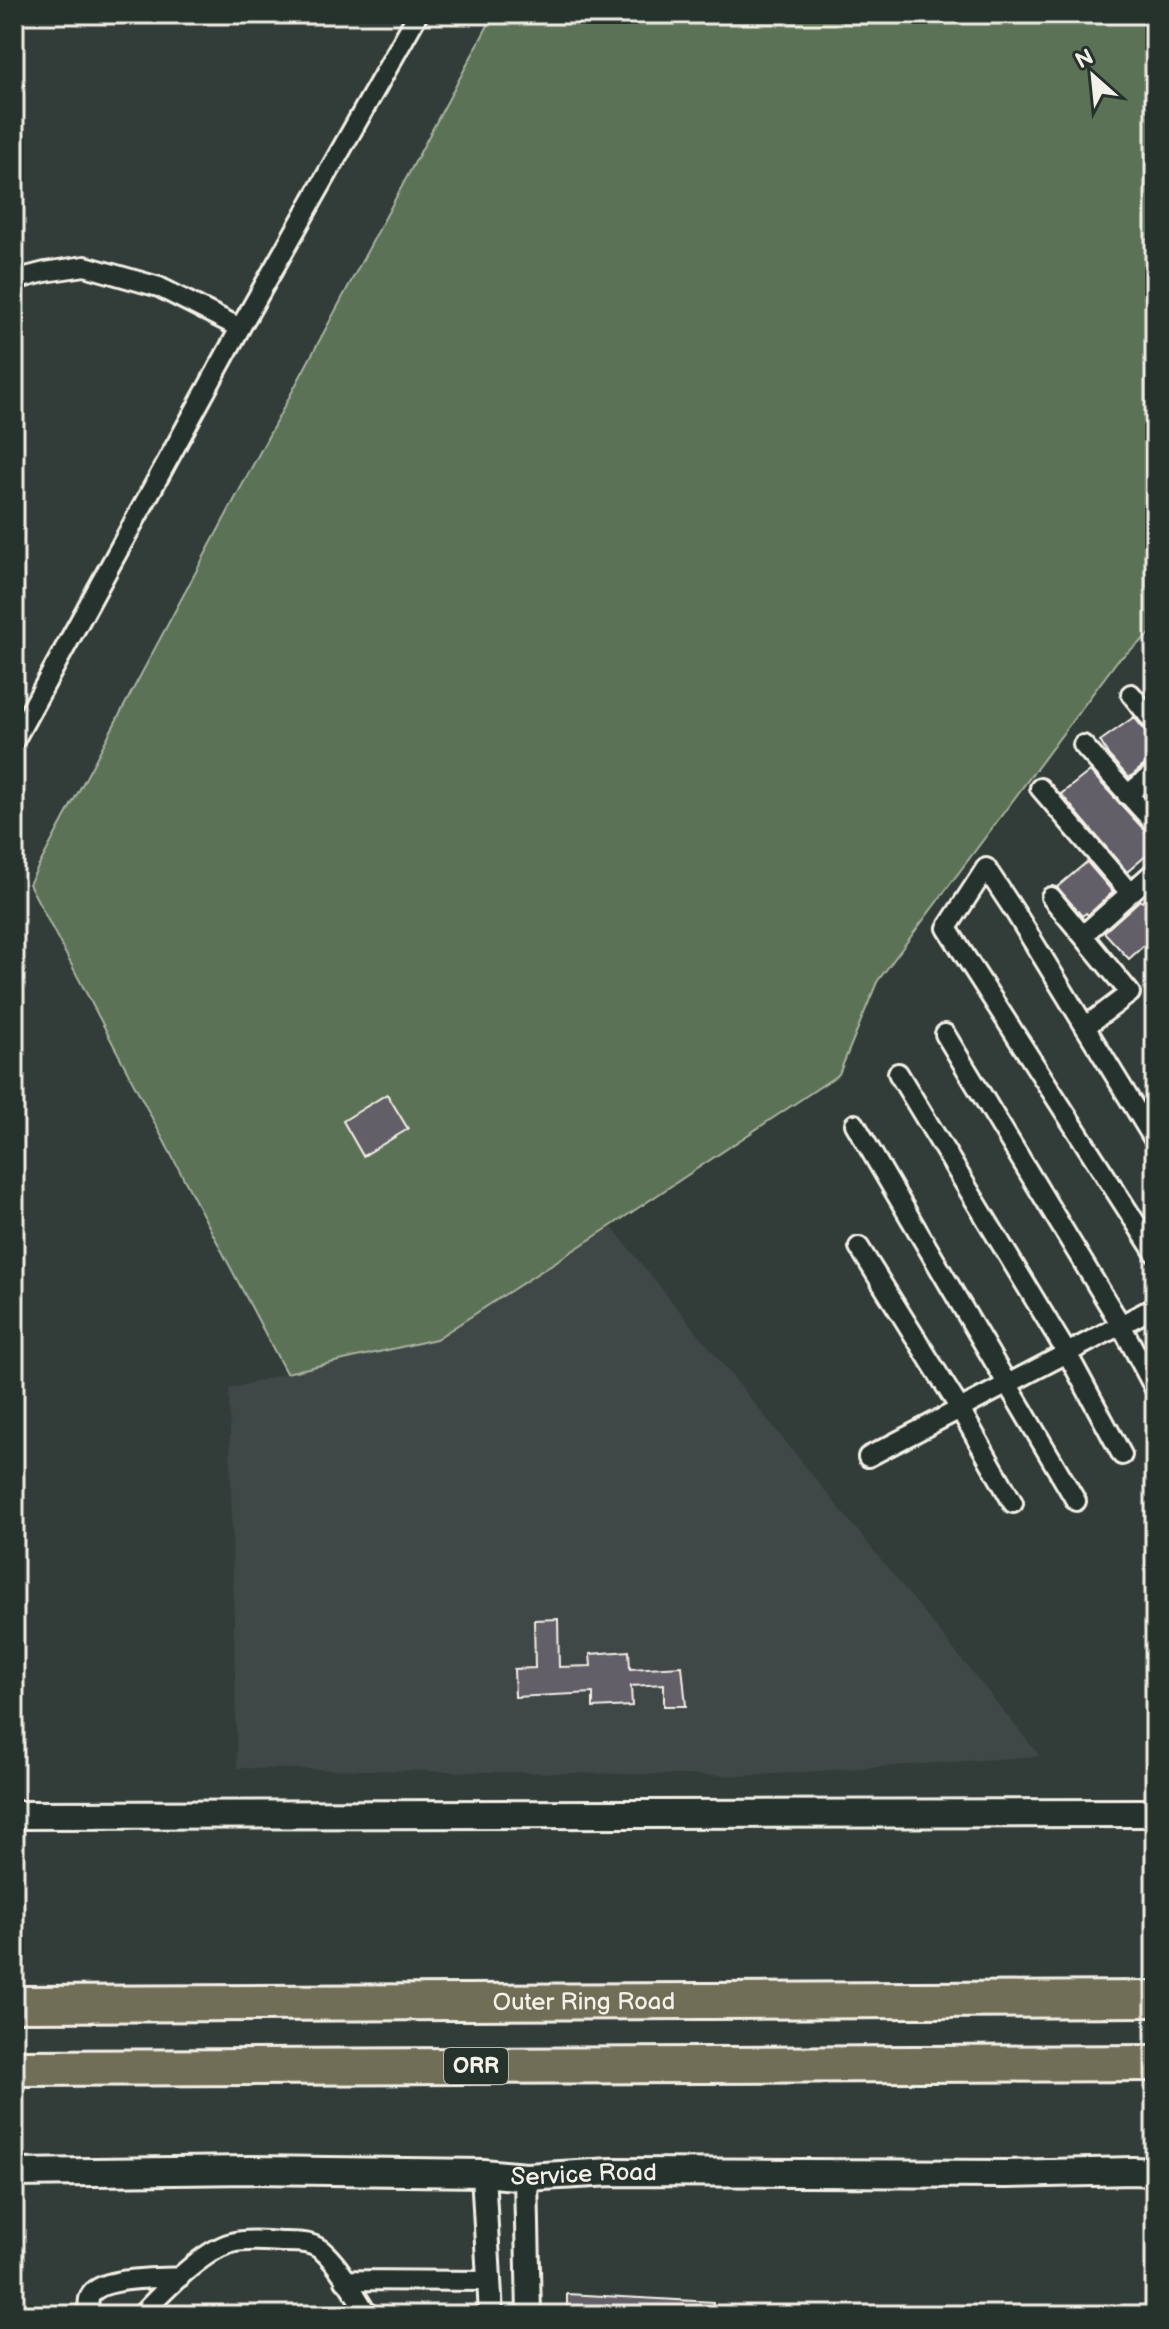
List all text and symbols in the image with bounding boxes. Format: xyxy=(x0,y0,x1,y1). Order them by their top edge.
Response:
north arrow xyxy=(1053,36,1133,116)
text: N xyxy=(1071,44,1098,75)
street label: Outer Ring Road xyxy=(493,1987,675,2016)
road number: ORR xyxy=(444,2048,508,2084)
street label: Service Road xyxy=(509,2157,657,2192)

